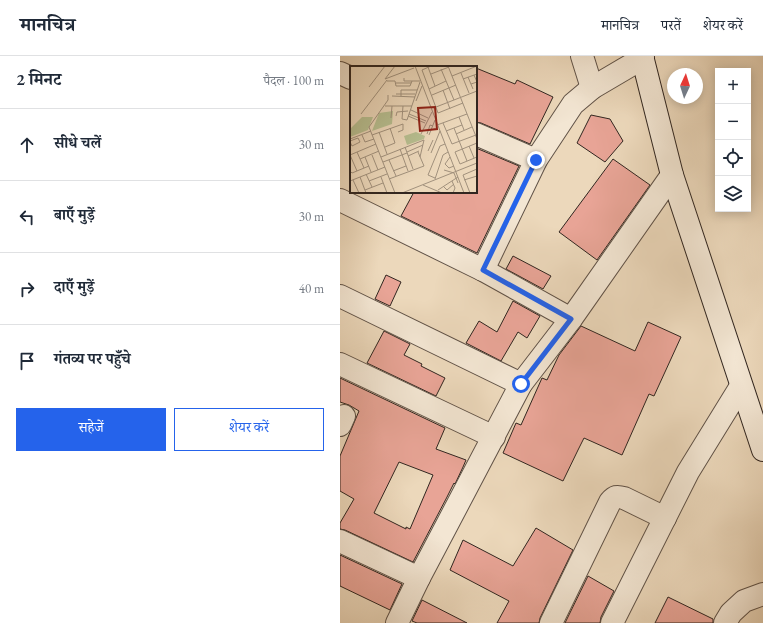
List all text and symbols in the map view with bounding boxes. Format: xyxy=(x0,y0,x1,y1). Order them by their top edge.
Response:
text: मानचित्र xyxy=(20,12,75,37)
text: मानचित्र xyxy=(601,16,639,34)
text: परतें xyxy=(661,16,681,34)
text: शेयर करें xyxy=(703,16,743,34)
inset map xyxy=(350,66,477,193)
text: 2 मिनट xyxy=(16,68,61,90)
north arrow xyxy=(667,68,703,104)
map controls xyxy=(715,68,751,212)
button: + xyxy=(715,68,751,104)
text: पैदल · 100 m xyxy=(264,72,324,89)
button: − xyxy=(715,104,751,140)
text: सीधे चलें xyxy=(54,133,101,152)
icon: ahead xyxy=(16,134,38,156)
text: 30 m xyxy=(299,136,324,153)
button: locate xyxy=(715,140,751,176)
route end xyxy=(527,151,545,169)
button: layers xyxy=(715,176,751,212)
text: बाएँ मुड़ें xyxy=(54,205,95,224)
icon: left xyxy=(16,206,38,228)
text: 30 m xyxy=(299,208,324,225)
text: दाएँ मुड़ें xyxy=(54,277,94,296)
icon: right xyxy=(16,278,38,300)
text: 40 m xyxy=(299,280,324,297)
text: गंतव्य पर पहुँचे xyxy=(54,349,131,368)
icon: arrive xyxy=(16,350,38,372)
route start xyxy=(512,375,530,393)
button: सहेजें xyxy=(16,408,166,451)
button: शेयर करें xyxy=(174,408,324,451)

